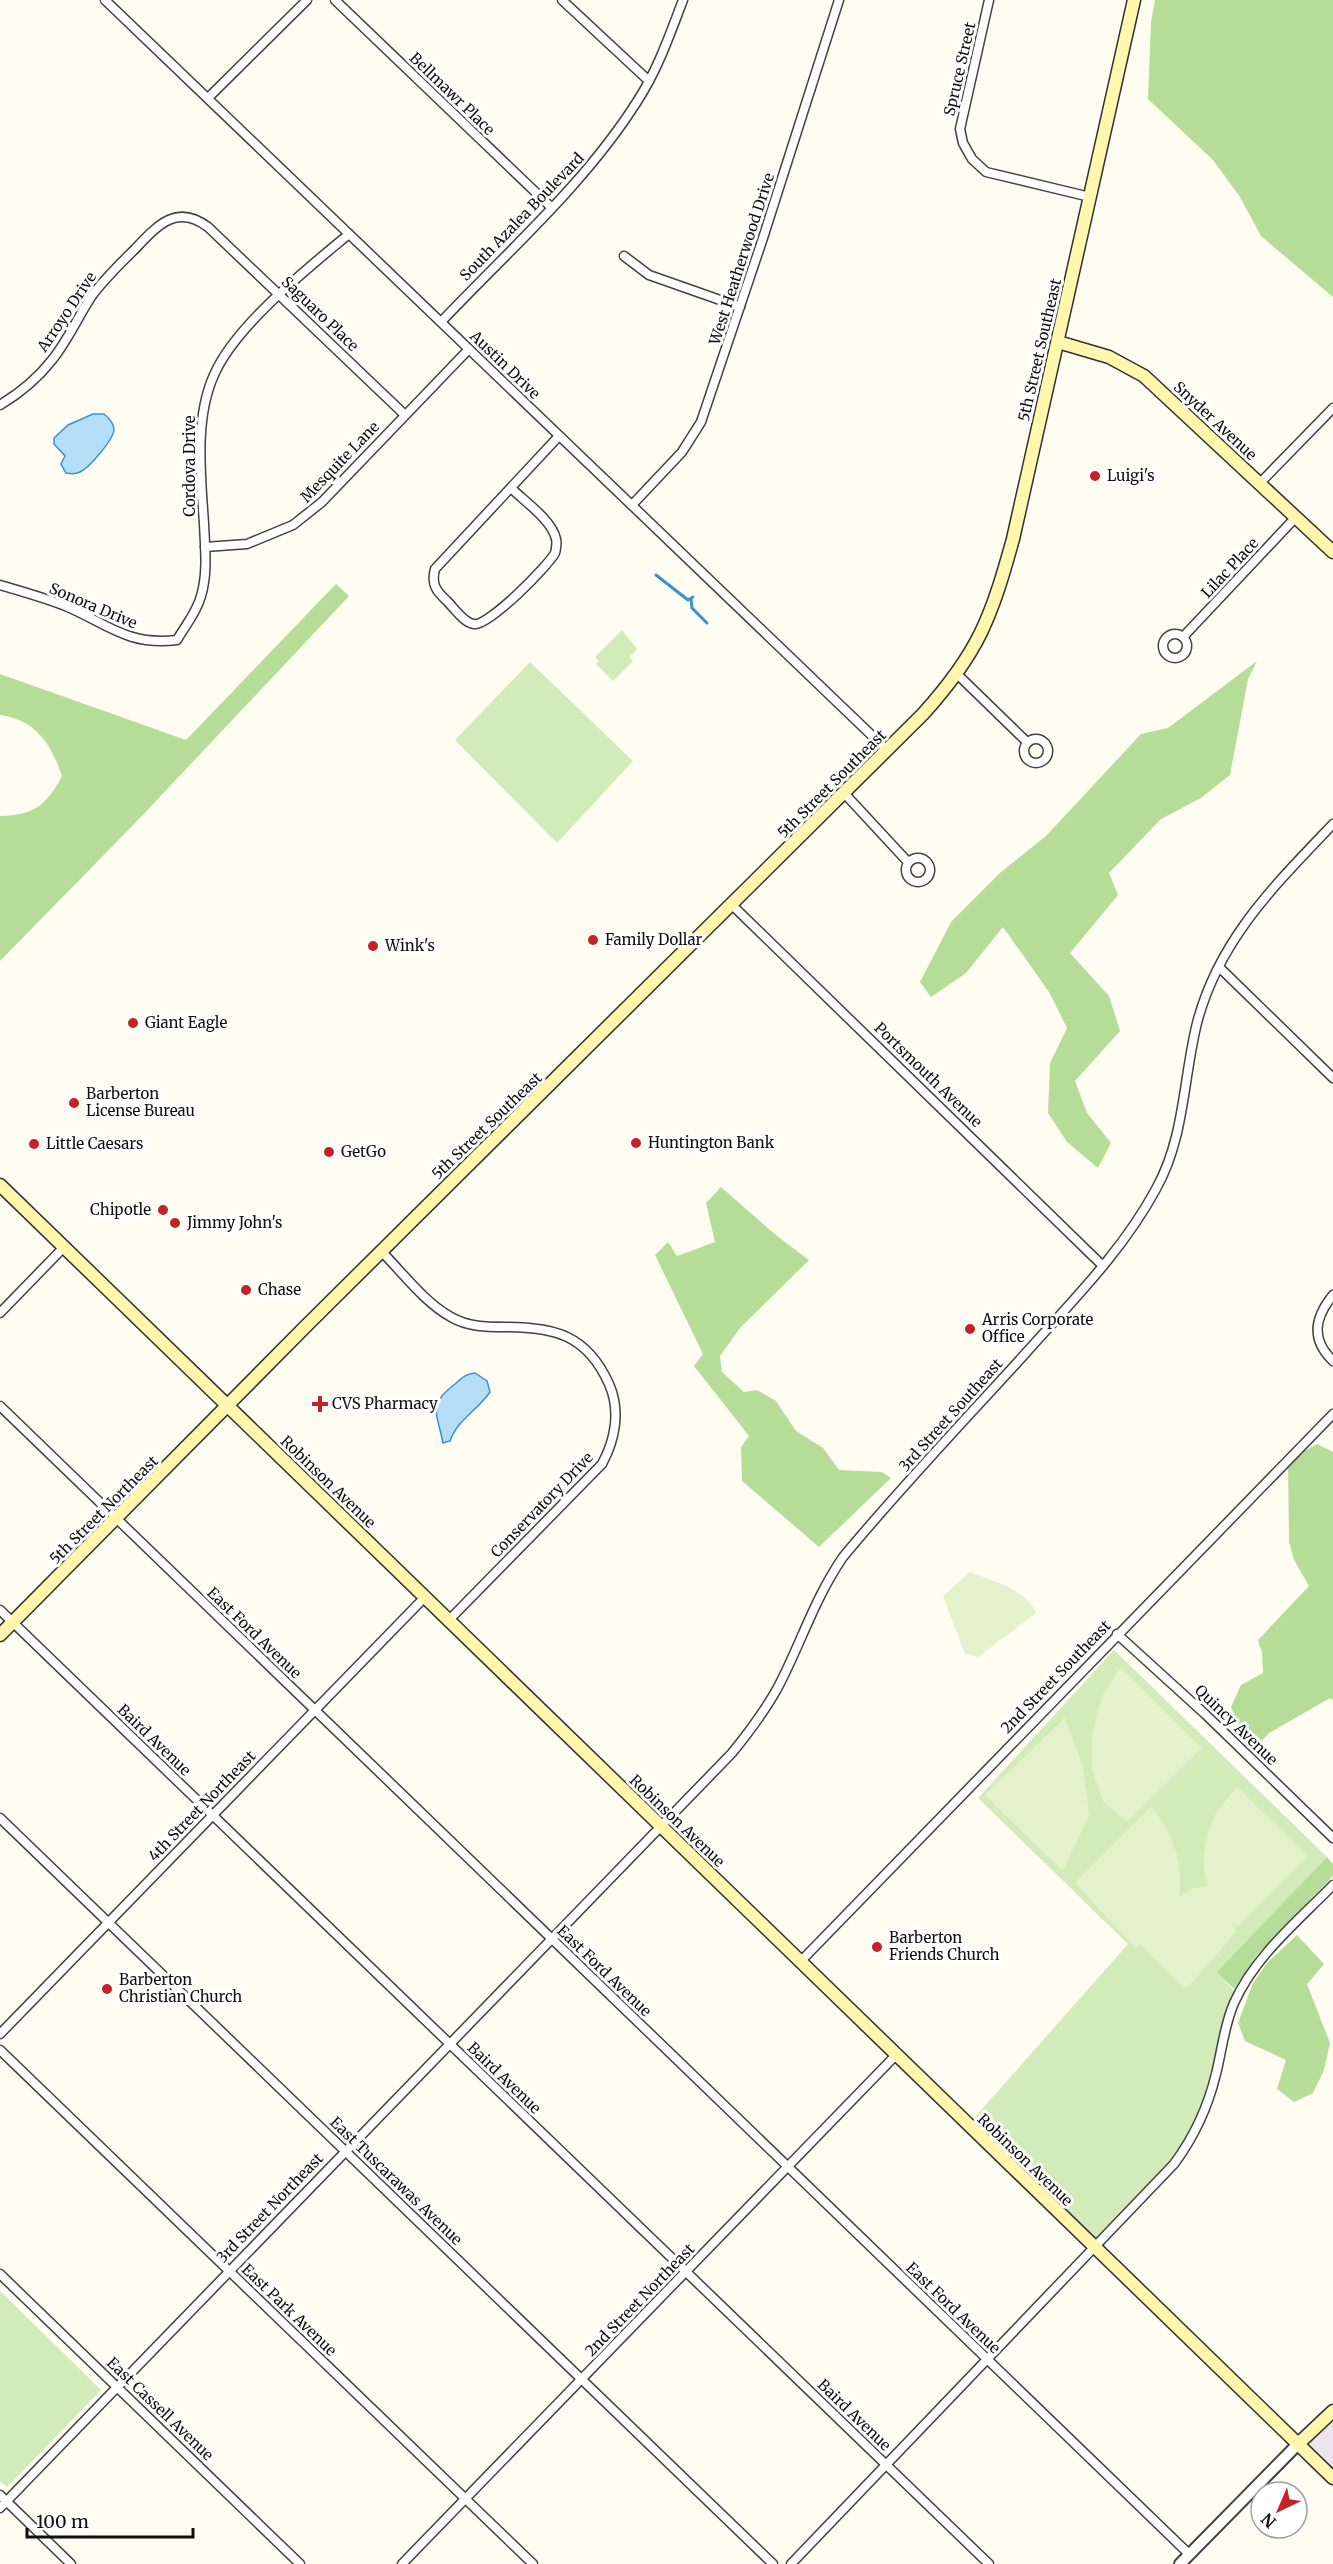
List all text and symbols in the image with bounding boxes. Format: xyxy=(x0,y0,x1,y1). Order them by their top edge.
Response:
street label: Spruce Street xyxy=(939,20,980,118)
street label: Bellmawr Place xyxy=(406,48,499,139)
street label: South Azalea Boulevard xyxy=(456,149,588,285)
street label: West Heatherwood Drive xyxy=(704,170,778,348)
street label: Arroyo Drive xyxy=(32,268,100,356)
street label: Saguaro Place xyxy=(278,272,363,355)
street label: 5th Street Southeast xyxy=(1014,277,1065,423)
street label: Austin Drive xyxy=(466,326,545,403)
street label: Snyder Avenue xyxy=(1170,377,1261,464)
street label: Cordova Drive xyxy=(180,415,199,517)
street label: Mesquite Lane xyxy=(296,417,383,506)
place label: Luigi's xyxy=(1107,466,1155,485)
marker: Luigi's xyxy=(1088,469,1102,483)
street label: Lilac Place xyxy=(1197,533,1262,602)
street label: Sonora Drive xyxy=(46,579,140,633)
street label: 5th Street Southeast xyxy=(773,725,890,842)
place label: Family Dollar xyxy=(605,930,702,949)
marker: Family Dollar xyxy=(586,933,600,947)
place label: Wink's xyxy=(384,936,435,955)
marker: Wink's xyxy=(366,939,380,953)
place label: Giant Eagle xyxy=(145,1013,227,1032)
marker: Giant Eagle xyxy=(126,1016,140,1030)
street label: Portsmouth Avenue xyxy=(870,1018,986,1131)
street label: 5th Street Southeast xyxy=(428,1068,546,1183)
place label: Barberton License Bureau xyxy=(86,1084,195,1120)
marker: Barberton License Bureau xyxy=(67,1096,81,1110)
place label: Huntington Bank xyxy=(648,1133,775,1152)
place label: Little Caesars xyxy=(46,1134,143,1153)
marker: Huntington Bank xyxy=(629,1136,643,1150)
marker: Little Caesars xyxy=(27,1137,41,1151)
place label: GetGo xyxy=(341,1142,386,1161)
marker: GetGo xyxy=(322,1145,336,1159)
place label: Chipotle xyxy=(90,1200,151,1219)
marker: Chipotle xyxy=(156,1203,170,1217)
place label: Jimmy John's xyxy=(186,1213,282,1232)
marker: Jimmy John's xyxy=(168,1216,182,1230)
place label: Chase xyxy=(258,1280,301,1299)
marker: Chase xyxy=(239,1283,253,1297)
place label: Arris Corporate Office xyxy=(981,1310,1094,1346)
marker: Arris Corporate Office xyxy=(963,1322,977,1336)
street label: 3rd Street Southeast xyxy=(895,1354,1006,1475)
place label: CVS Pharmacy xyxy=(332,1394,438,1413)
marker: CVS Pharmacy xyxy=(313,1397,327,1411)
street label: Robinson Avenue xyxy=(277,1431,380,1532)
street label: Conservatory Drive xyxy=(486,1448,597,1561)
street label: 5th Street Northeast xyxy=(45,1451,162,1568)
street label: East Ford Avenue xyxy=(203,1583,306,1683)
street label: 2nd Street Southeast xyxy=(997,1616,1115,1737)
street label: Quincy Avenue xyxy=(1191,1680,1282,1769)
street label: Baird Avenue xyxy=(114,1700,195,1780)
street label: 4th Street Northeast xyxy=(144,1746,259,1865)
street label: Robinson Avenue xyxy=(626,1770,729,1871)
street label: East Ford Avenue xyxy=(553,1921,656,2021)
place label: Barberton Friends Church xyxy=(889,1928,999,1964)
marker: Barberton Friends Church xyxy=(870,1940,884,1954)
place label: Barberton Christian Church xyxy=(119,1970,242,2006)
marker: Barberton Christian Church xyxy=(100,1982,114,1996)
street label: Baird Avenue xyxy=(464,2038,545,2118)
street label: Robinson Avenue xyxy=(974,2109,1077,2210)
street label: East Tuscarawas Avenue xyxy=(326,2113,467,2249)
street label: 3rd Street Northeast xyxy=(212,2149,327,2267)
street label: 2nd Street Northeast xyxy=(581,2239,699,2360)
street label: East Ford Avenue xyxy=(902,2258,1005,2358)
street label: East Park Avenue xyxy=(238,2260,341,2360)
street label: East Cassell Avenue xyxy=(103,2353,218,2465)
street label: Baird Avenue xyxy=(814,2375,895,2455)
north arrow xyxy=(1249,2480,1309,2540)
scale bar xyxy=(27,2501,194,2539)
text: N xyxy=(1257,2509,1280,2532)
text: 100 m xyxy=(36,2510,89,2533)

